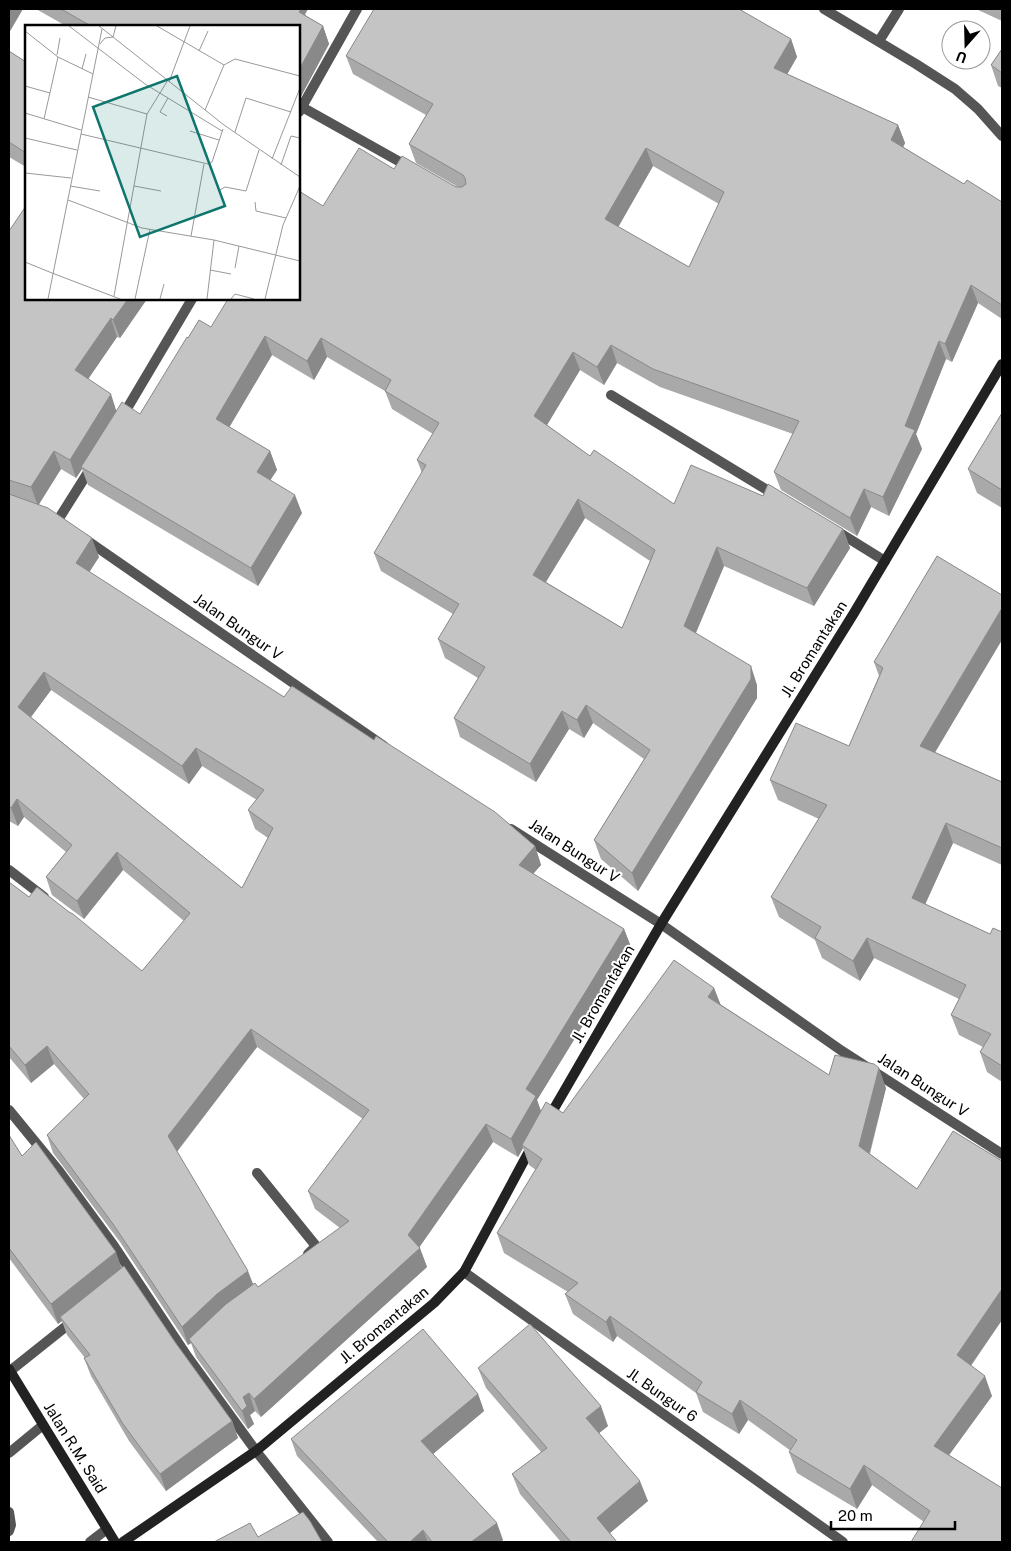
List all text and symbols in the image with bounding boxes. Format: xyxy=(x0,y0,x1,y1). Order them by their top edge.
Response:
north arrow xyxy=(941,20,991,70)
inset map xyxy=(25,25,300,300)
text: U xyxy=(954,48,969,66)
street label: Jalan Bungur V xyxy=(191,590,286,663)
street label: Jl. Bromantakan xyxy=(777,597,850,700)
street label: Jalan Bungur V xyxy=(526,815,622,886)
street label: Jl. Bromantakan xyxy=(568,942,638,1046)
street label: Jalan Bungur V xyxy=(875,1049,971,1120)
street label: Jl. Bromantakan xyxy=(336,1283,431,1367)
street label: Jl. Bungur 6 xyxy=(624,1364,701,1425)
street label: Jalan R.M. Said xyxy=(41,1399,110,1496)
scale bar xyxy=(831,1498,955,1530)
text: 20 m xyxy=(838,1507,873,1524)

